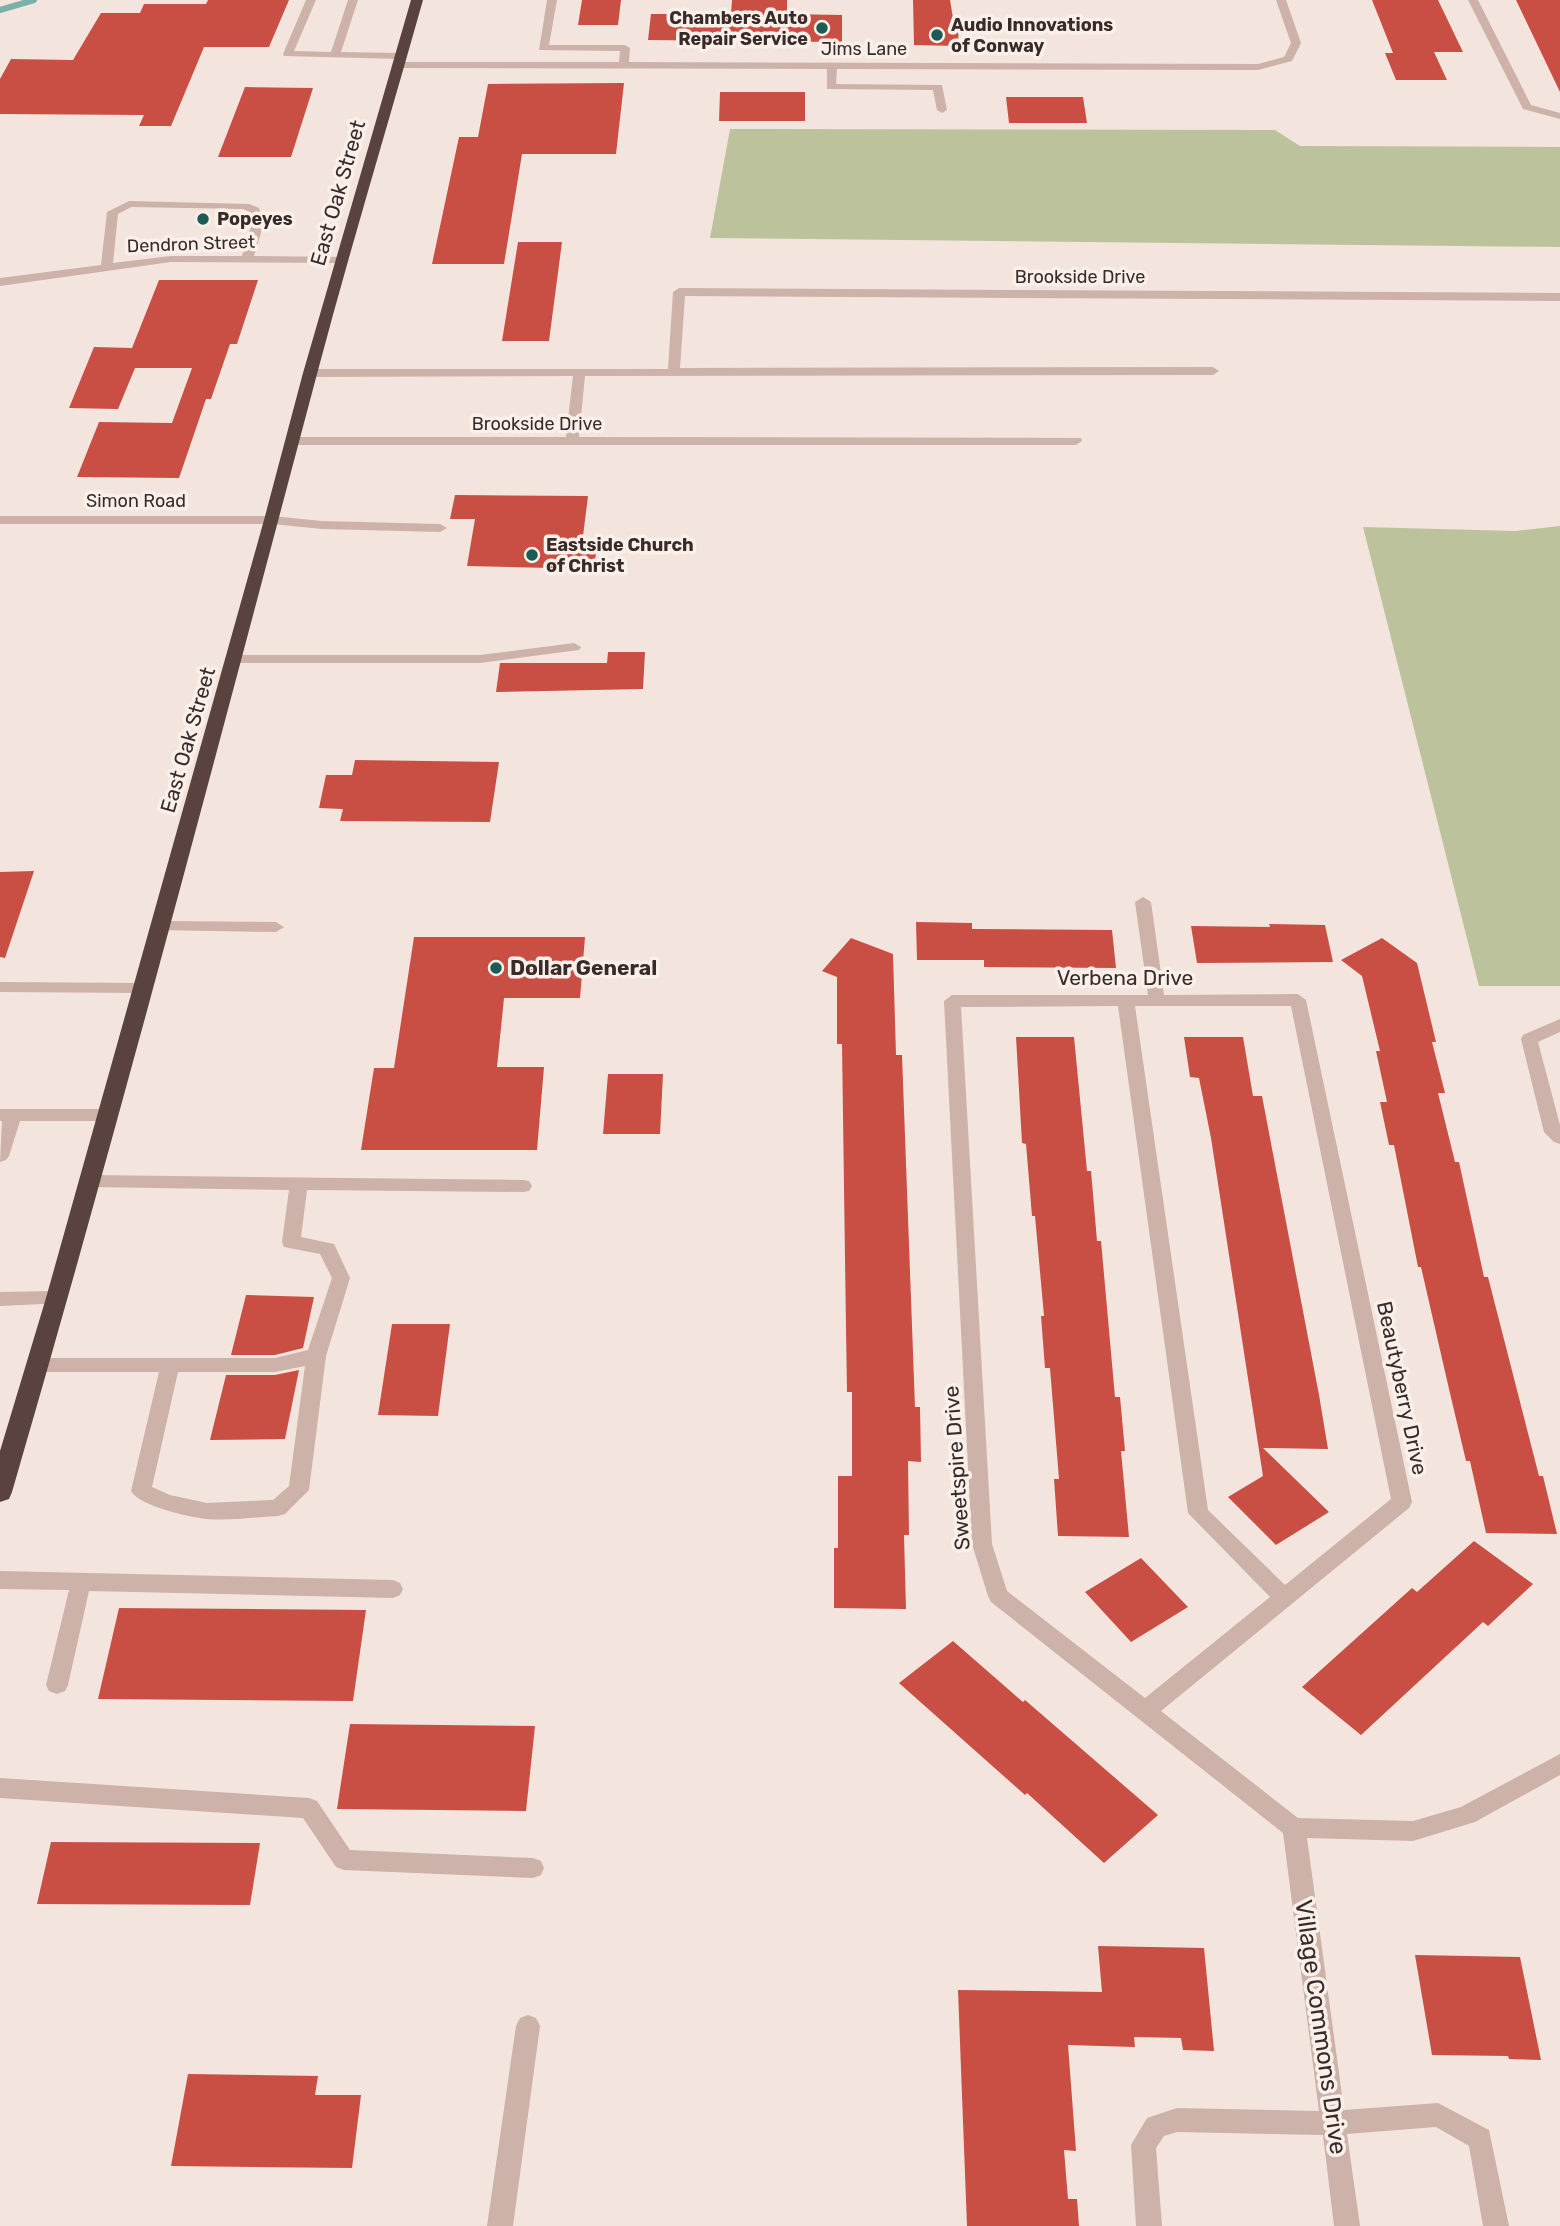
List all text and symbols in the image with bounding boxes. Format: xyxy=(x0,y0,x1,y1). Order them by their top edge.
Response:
place label: Chambers Auto Repair Service xyxy=(669,7,808,50)
place label: Audio Innovations of Conway xyxy=(951,14,1113,57)
marker: Chambers Auto Repair Service xyxy=(814,20,830,36)
marker: Audio Innovations of Conway xyxy=(929,27,945,43)
street label: Jims Lane xyxy=(821,38,907,60)
street label: East Oak Street xyxy=(305,117,370,269)
place label: Popeyes xyxy=(217,208,293,230)
marker: Popeyes xyxy=(195,211,211,227)
street label: Dendron Street xyxy=(126,231,256,257)
street label: Brookside Drive xyxy=(1015,266,1145,288)
street label: Brookside Drive xyxy=(472,413,602,435)
street label: Simon Road xyxy=(86,490,186,512)
place label: Eastside Church of Christ xyxy=(546,534,694,577)
marker: Eastside Church of Christ xyxy=(524,547,540,563)
street label: East Oak Street xyxy=(155,664,220,816)
place label: Dollar General xyxy=(510,955,657,980)
marker: Dollar General xyxy=(488,960,504,976)
street label: Verbena Drive xyxy=(1057,965,1193,990)
street label: Beautyberry Drive xyxy=(1372,1299,1433,1477)
street label: Sweetspire Drive xyxy=(938,1385,975,1551)
street label: Village Commons Drive xyxy=(1289,1898,1353,2156)

